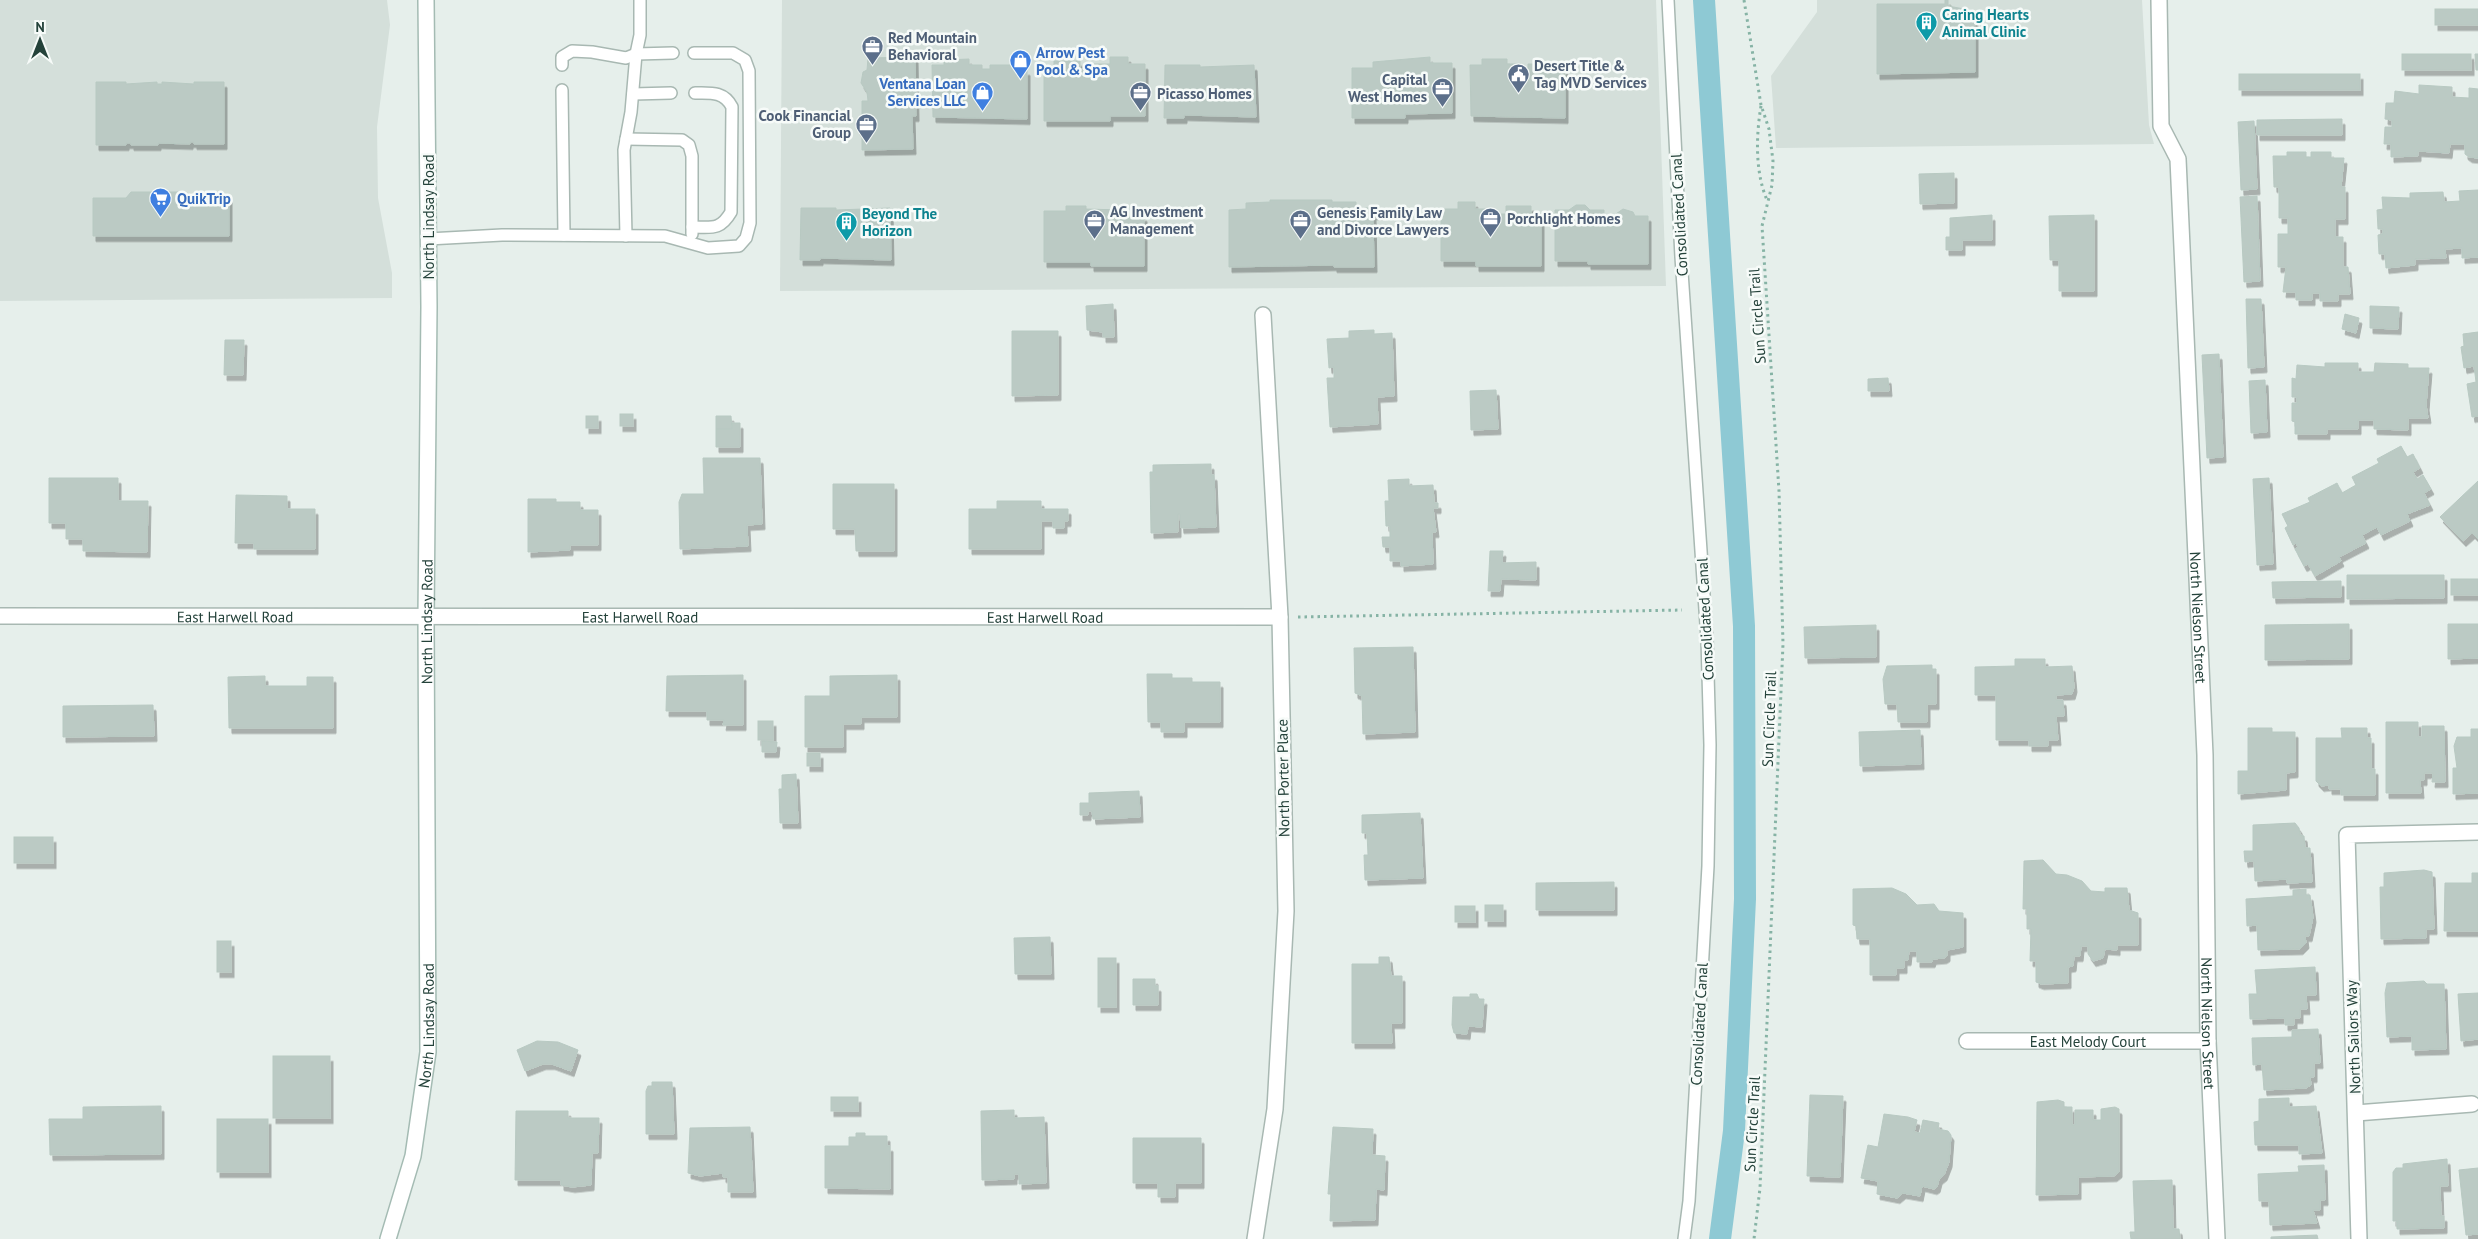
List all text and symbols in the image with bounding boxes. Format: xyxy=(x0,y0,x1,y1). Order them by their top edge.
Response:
place label: Caring Hearts Animal Clinic xyxy=(1942,5,2029,41)
building icon: Caring Hearts Animal Clinic xyxy=(1914,11,1938,42)
north arrow xyxy=(15,15,65,65)
text: N xyxy=(35,18,45,36)
place label: Red Mountain Behavioral xyxy=(888,28,977,64)
office icon: Red Mountain Behavioral xyxy=(860,34,884,65)
place label: Arrow Pest Pool & Spa xyxy=(1036,43,1108,79)
shop icon: Arrow Pest Pool & Spa xyxy=(1008,49,1032,80)
place label: Desert Title & Tag MVD Services xyxy=(1534,56,1647,92)
public building icon: Desert Title & Tag MVD Services xyxy=(1506,62,1530,93)
place label: Capital West Homes xyxy=(1348,70,1428,106)
place label: Ventana Loan Services LLC xyxy=(878,74,967,110)
office icon: Capital West Homes xyxy=(1431,76,1455,107)
shop icon: Ventana Loan Services LLC xyxy=(970,80,994,111)
office icon: Picasso Homes xyxy=(1129,81,1153,112)
place label: Picasso Homes xyxy=(1157,84,1252,103)
place label: Cook Financial Group xyxy=(759,106,852,142)
office icon: Cook Financial Group xyxy=(855,112,879,143)
street label: Consolidated Canal xyxy=(1666,153,1692,277)
street label: North Lindsay Road xyxy=(419,155,438,280)
supermarket icon: QuikTrip xyxy=(149,186,173,217)
place label: QuikTrip xyxy=(177,189,231,208)
place label: AG Investment Management xyxy=(1110,202,1204,238)
place label: Genesis Family Law and Divorce Lawyers xyxy=(1317,203,1449,239)
place label: Beyond The Horizon xyxy=(862,204,938,240)
office icon: Porchlight Homes xyxy=(1479,206,1503,237)
office icon: AG Investment Management xyxy=(1082,208,1106,239)
office icon: Genesis Family Law and Divorce Lawyers xyxy=(1289,209,1313,240)
place label: Porchlight Homes xyxy=(1507,209,1621,228)
building icon: Beyond The Horizon xyxy=(834,210,858,241)
street label: Sun Circle Trail xyxy=(1744,267,1770,365)
street label: North Nielson Street xyxy=(2186,551,2211,684)
street label: Consolidated Canal xyxy=(1692,557,1718,681)
street label: North Lindsay Road xyxy=(416,559,436,684)
street label: East Harwell Road xyxy=(177,607,293,626)
street label: East Harwell Road xyxy=(582,607,698,626)
street label: East Harwell Road xyxy=(987,607,1103,626)
street label: Sun Circle Trail xyxy=(1758,670,1780,767)
street label: North Porter Place xyxy=(1272,719,1294,837)
street label: North Nielson Street xyxy=(2198,957,2220,1090)
street label: Consolidated Canal xyxy=(1686,962,1712,1086)
street label: North Lindsay Road xyxy=(413,963,437,1089)
street label: North Sailors Way xyxy=(2342,980,2364,1094)
street label: East Melody Court xyxy=(2030,1032,2146,1051)
street label: Sun Circle Trail xyxy=(1740,1075,1764,1172)

